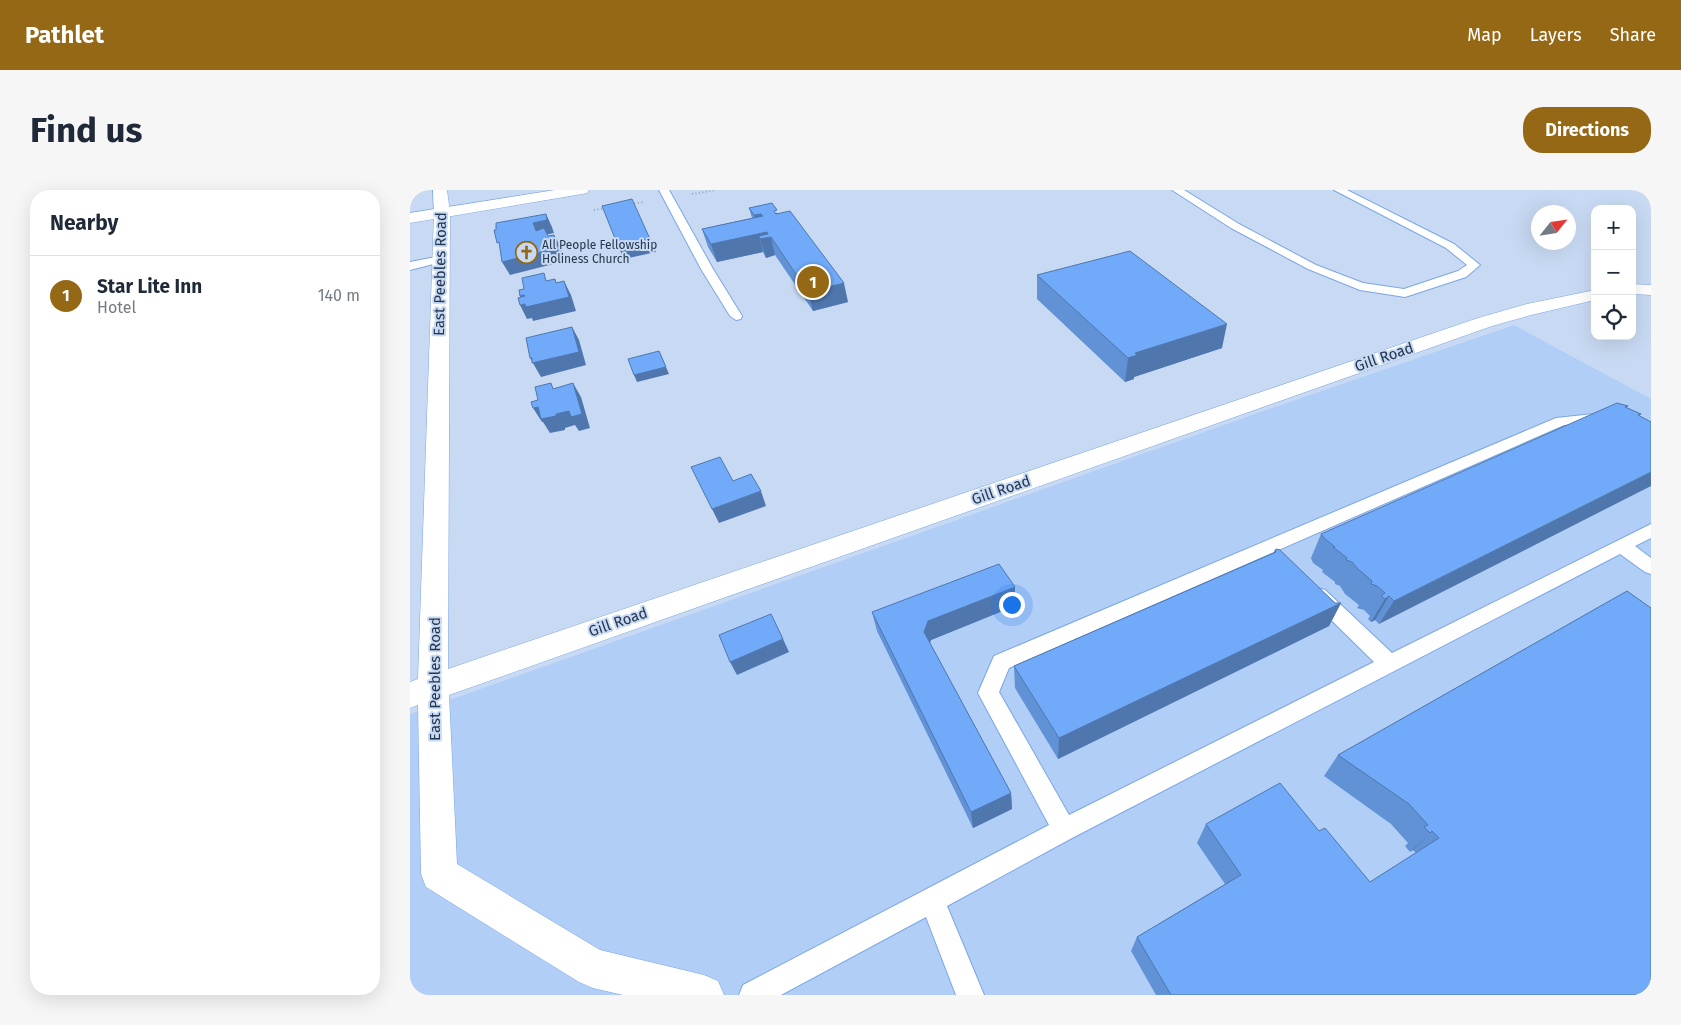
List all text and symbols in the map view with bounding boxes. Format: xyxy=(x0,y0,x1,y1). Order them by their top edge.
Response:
text: Pathlet xyxy=(25,21,104,49)
text: Map xyxy=(1467,24,1502,46)
text: Layers xyxy=(1530,24,1582,46)
text: Share xyxy=(1610,24,1656,46)
button: Directions xyxy=(1523,107,1651,153)
text: Find us xyxy=(30,109,142,151)
north arrow xyxy=(1531,205,1576,250)
map controls xyxy=(1591,205,1636,340)
button: + xyxy=(1591,205,1636,250)
text: Nearby xyxy=(50,210,118,236)
street label: East Peebles Road xyxy=(430,212,450,336)
place label: All People Fellowship Holiness Church xyxy=(542,238,657,266)
church icon: All People Fellowship Holiness Church xyxy=(514,240,538,264)
button: − xyxy=(1591,250,1636,295)
pin: 1 xyxy=(797,263,829,301)
text: Star Lite Inn xyxy=(97,275,202,298)
text: 1 xyxy=(62,286,70,305)
text: 140 m xyxy=(318,286,360,305)
button: locate xyxy=(1591,295,1636,340)
text: Hotel xyxy=(97,298,136,317)
street label: Gill Road xyxy=(1352,339,1416,375)
street label: Gill Road xyxy=(969,472,1033,508)
your location xyxy=(999,592,1025,618)
street label: Gill Road xyxy=(586,604,650,640)
street label: East Peebles Road xyxy=(426,617,444,741)

